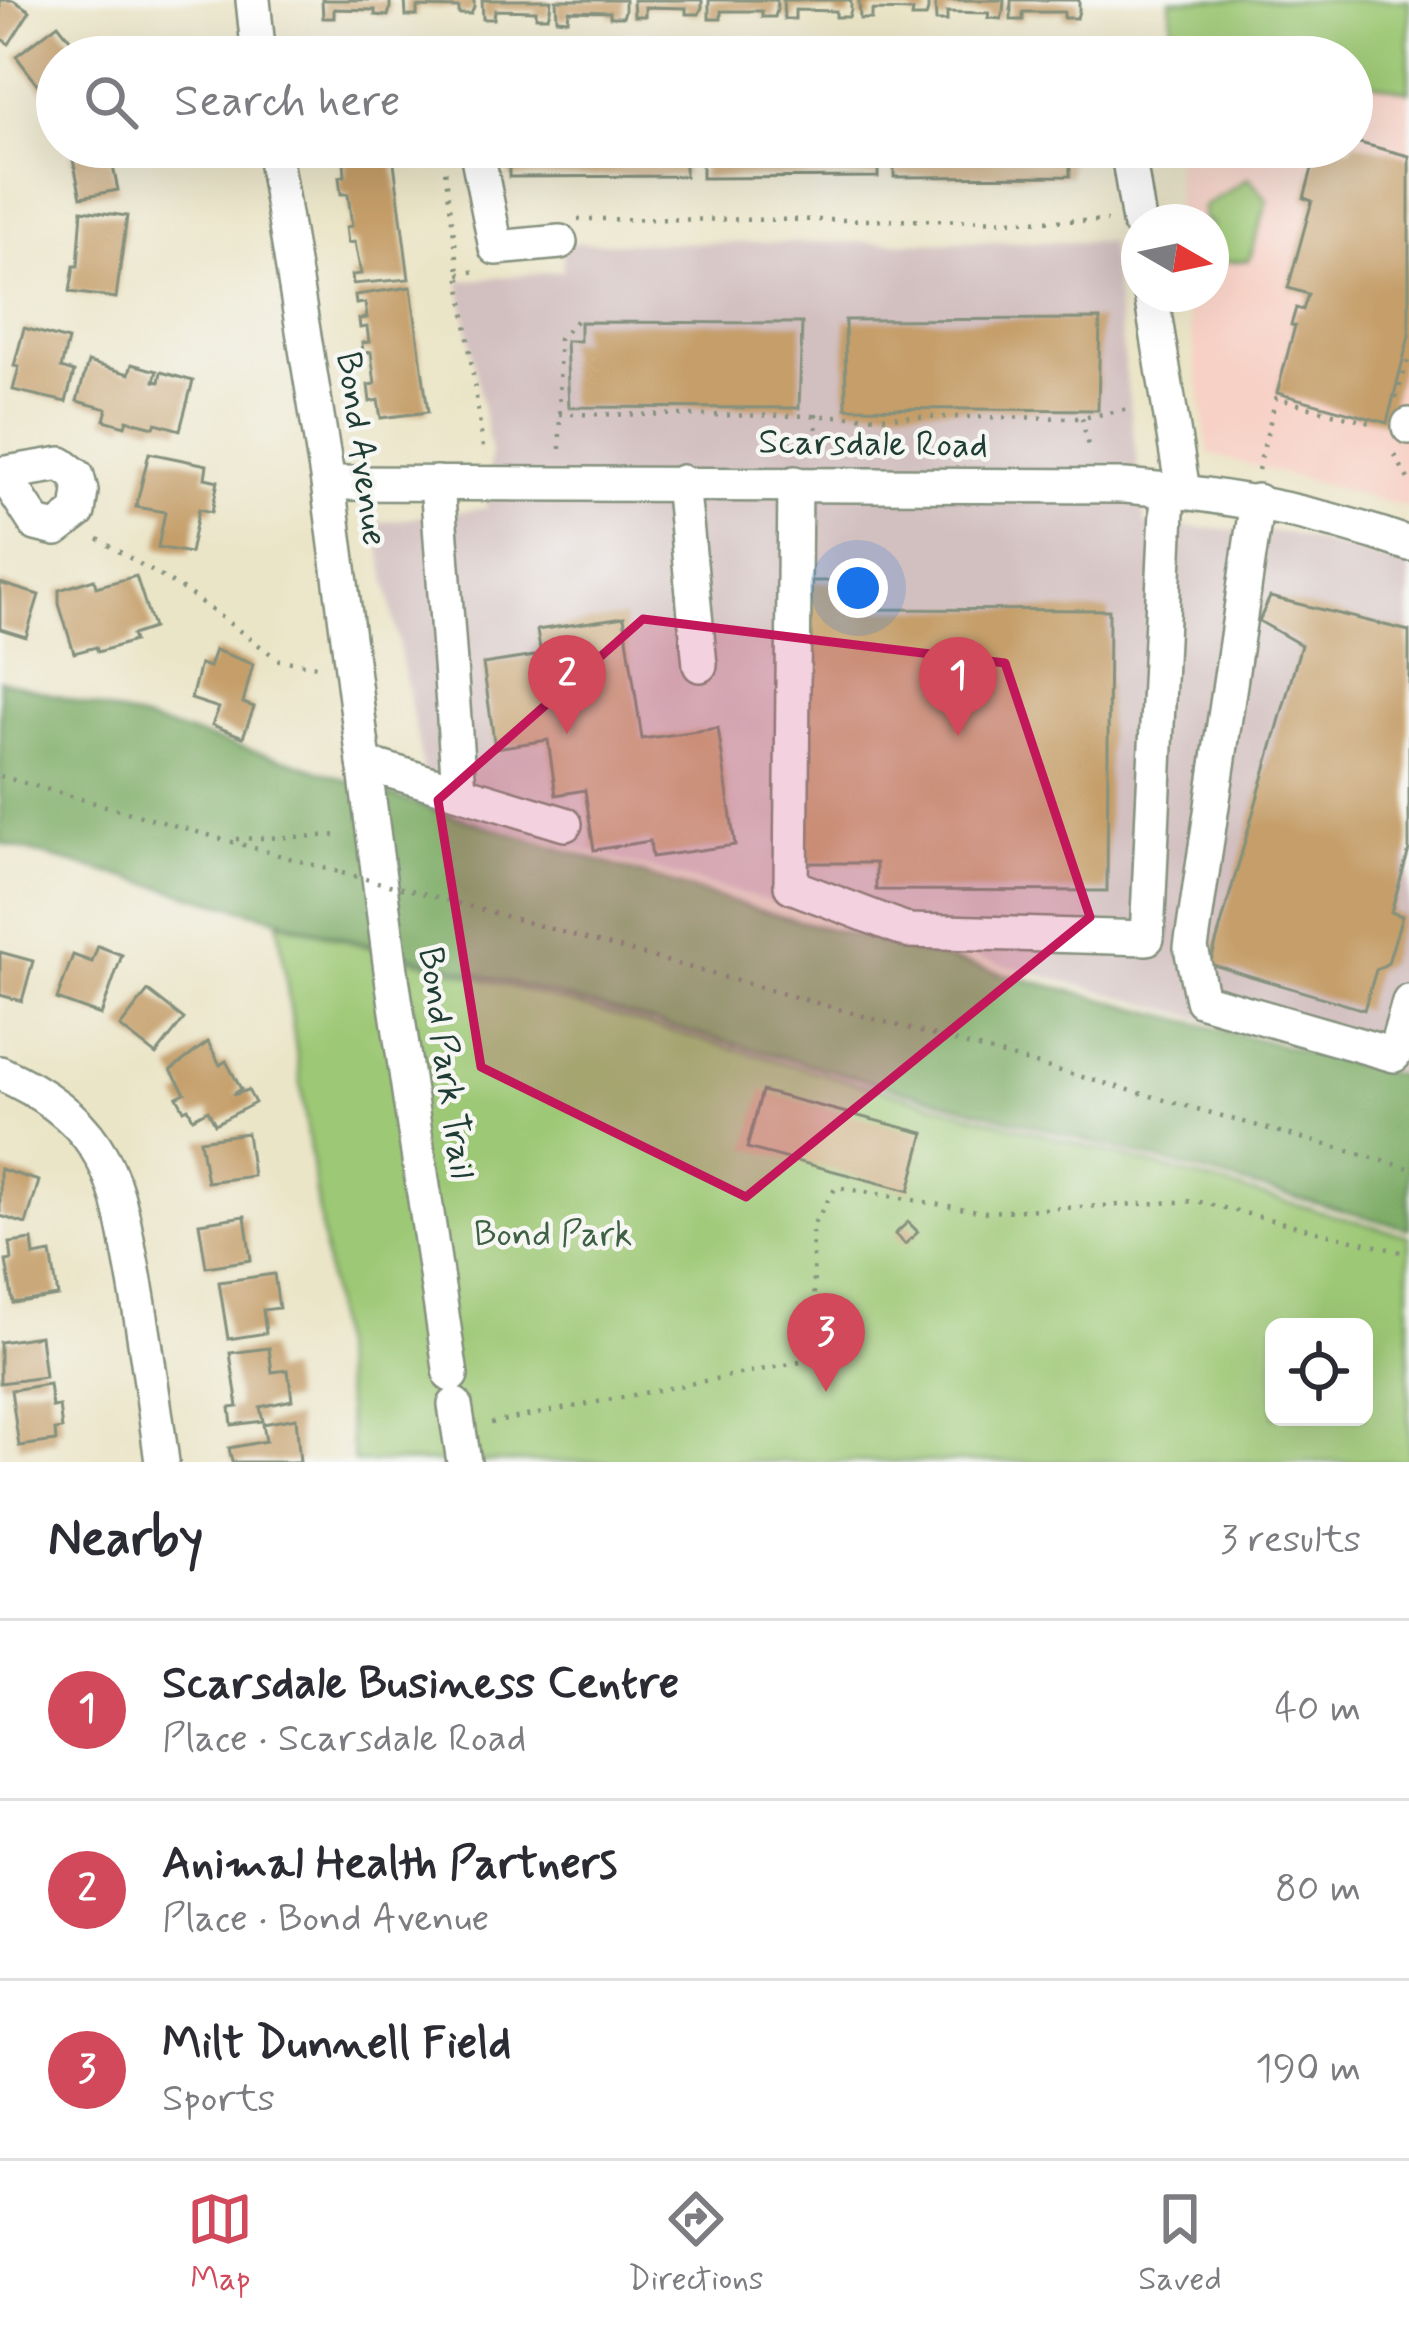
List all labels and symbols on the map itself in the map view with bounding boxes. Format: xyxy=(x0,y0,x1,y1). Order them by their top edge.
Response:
north arrow xyxy=(1121,204,1229,312)
street label: Bond Avenue xyxy=(323,349,397,549)
street label: Scarsdale Road xyxy=(758,420,988,470)
your location xyxy=(828,558,888,618)
pin: 2 xyxy=(528,635,606,734)
pin: 1 xyxy=(919,637,997,736)
street label: Bond Park Trail xyxy=(405,944,485,1182)
park label: Bond Park xyxy=(474,1212,632,1259)
pin: 3 xyxy=(787,1293,865,1392)

